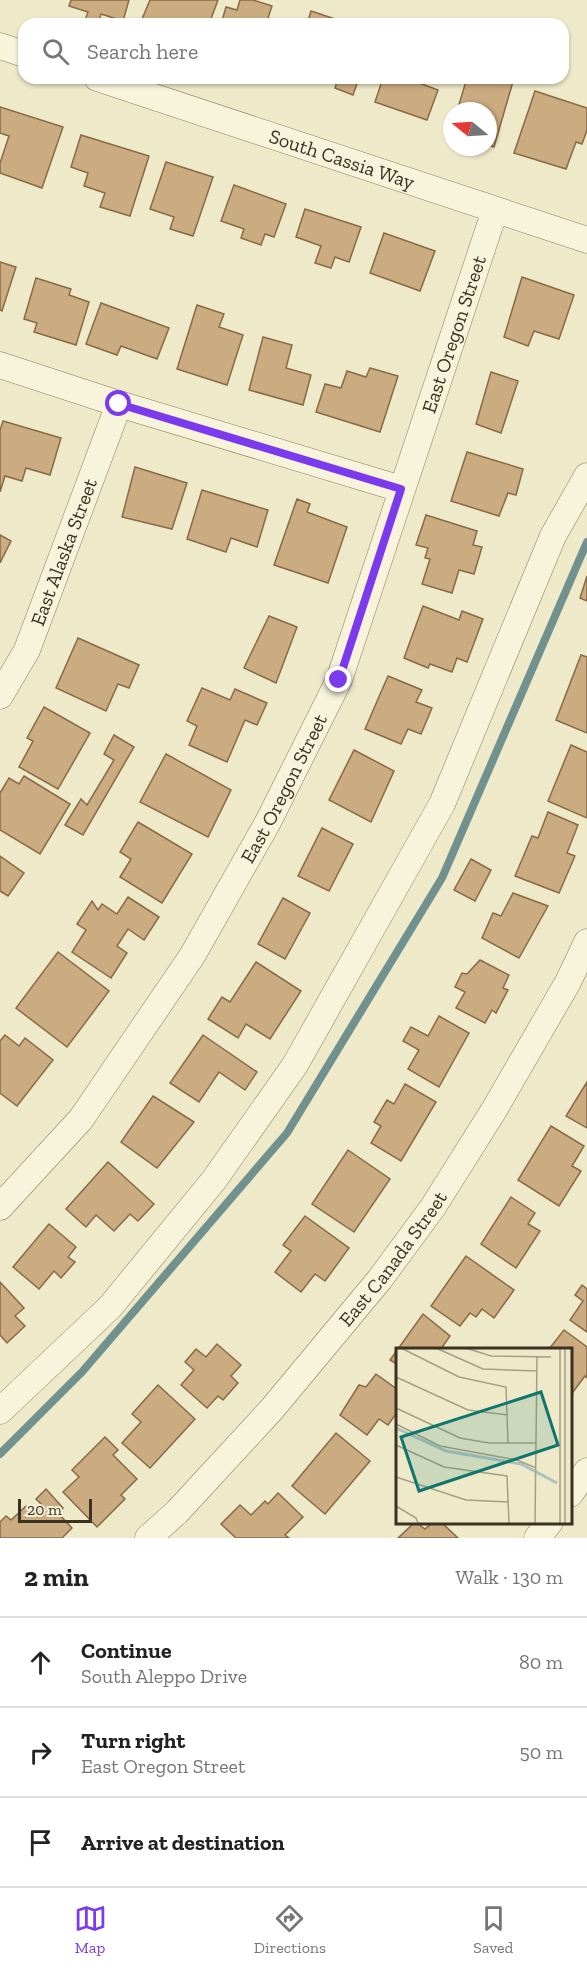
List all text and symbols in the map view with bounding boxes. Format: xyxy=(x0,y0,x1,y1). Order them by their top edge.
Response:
search box xyxy=(18,18,569,84)
icon: search xyxy=(39,35,72,68)
text: Search here xyxy=(87,38,198,65)
north arrow xyxy=(443,102,497,156)
street label: South Cassia Way xyxy=(266,124,418,194)
street label: East Oregon Street xyxy=(416,252,491,416)
route start xyxy=(105,390,131,416)
street label: East Alaska Street xyxy=(25,474,102,629)
route end xyxy=(325,666,351,692)
street label: East Oregon Street xyxy=(235,709,332,867)
street label: East Canada Street xyxy=(334,1186,452,1331)
inset map xyxy=(396,1348,572,1523)
scale bar xyxy=(18,1496,92,1524)
text: 20 m xyxy=(27,1500,62,1519)
text: 2 min xyxy=(24,1561,89,1593)
text: Walk · 130 m xyxy=(456,1565,563,1589)
text: Continue xyxy=(81,1637,172,1664)
icon: ahead xyxy=(24,1646,57,1679)
text: 80 m xyxy=(519,1650,563,1674)
text: South Aleppo Drive xyxy=(81,1664,247,1688)
text: Turn right xyxy=(81,1727,185,1754)
icon: right xyxy=(24,1736,57,1769)
text: 50 m xyxy=(519,1740,563,1764)
text: East Oregon Street xyxy=(81,1754,245,1778)
icon: arrive xyxy=(24,1826,57,1859)
text: Arrive at destination xyxy=(81,1829,284,1856)
tab: Map xyxy=(74,1902,107,1957)
tab: Directions xyxy=(254,1902,326,1957)
tab: Saved xyxy=(473,1902,513,1957)

